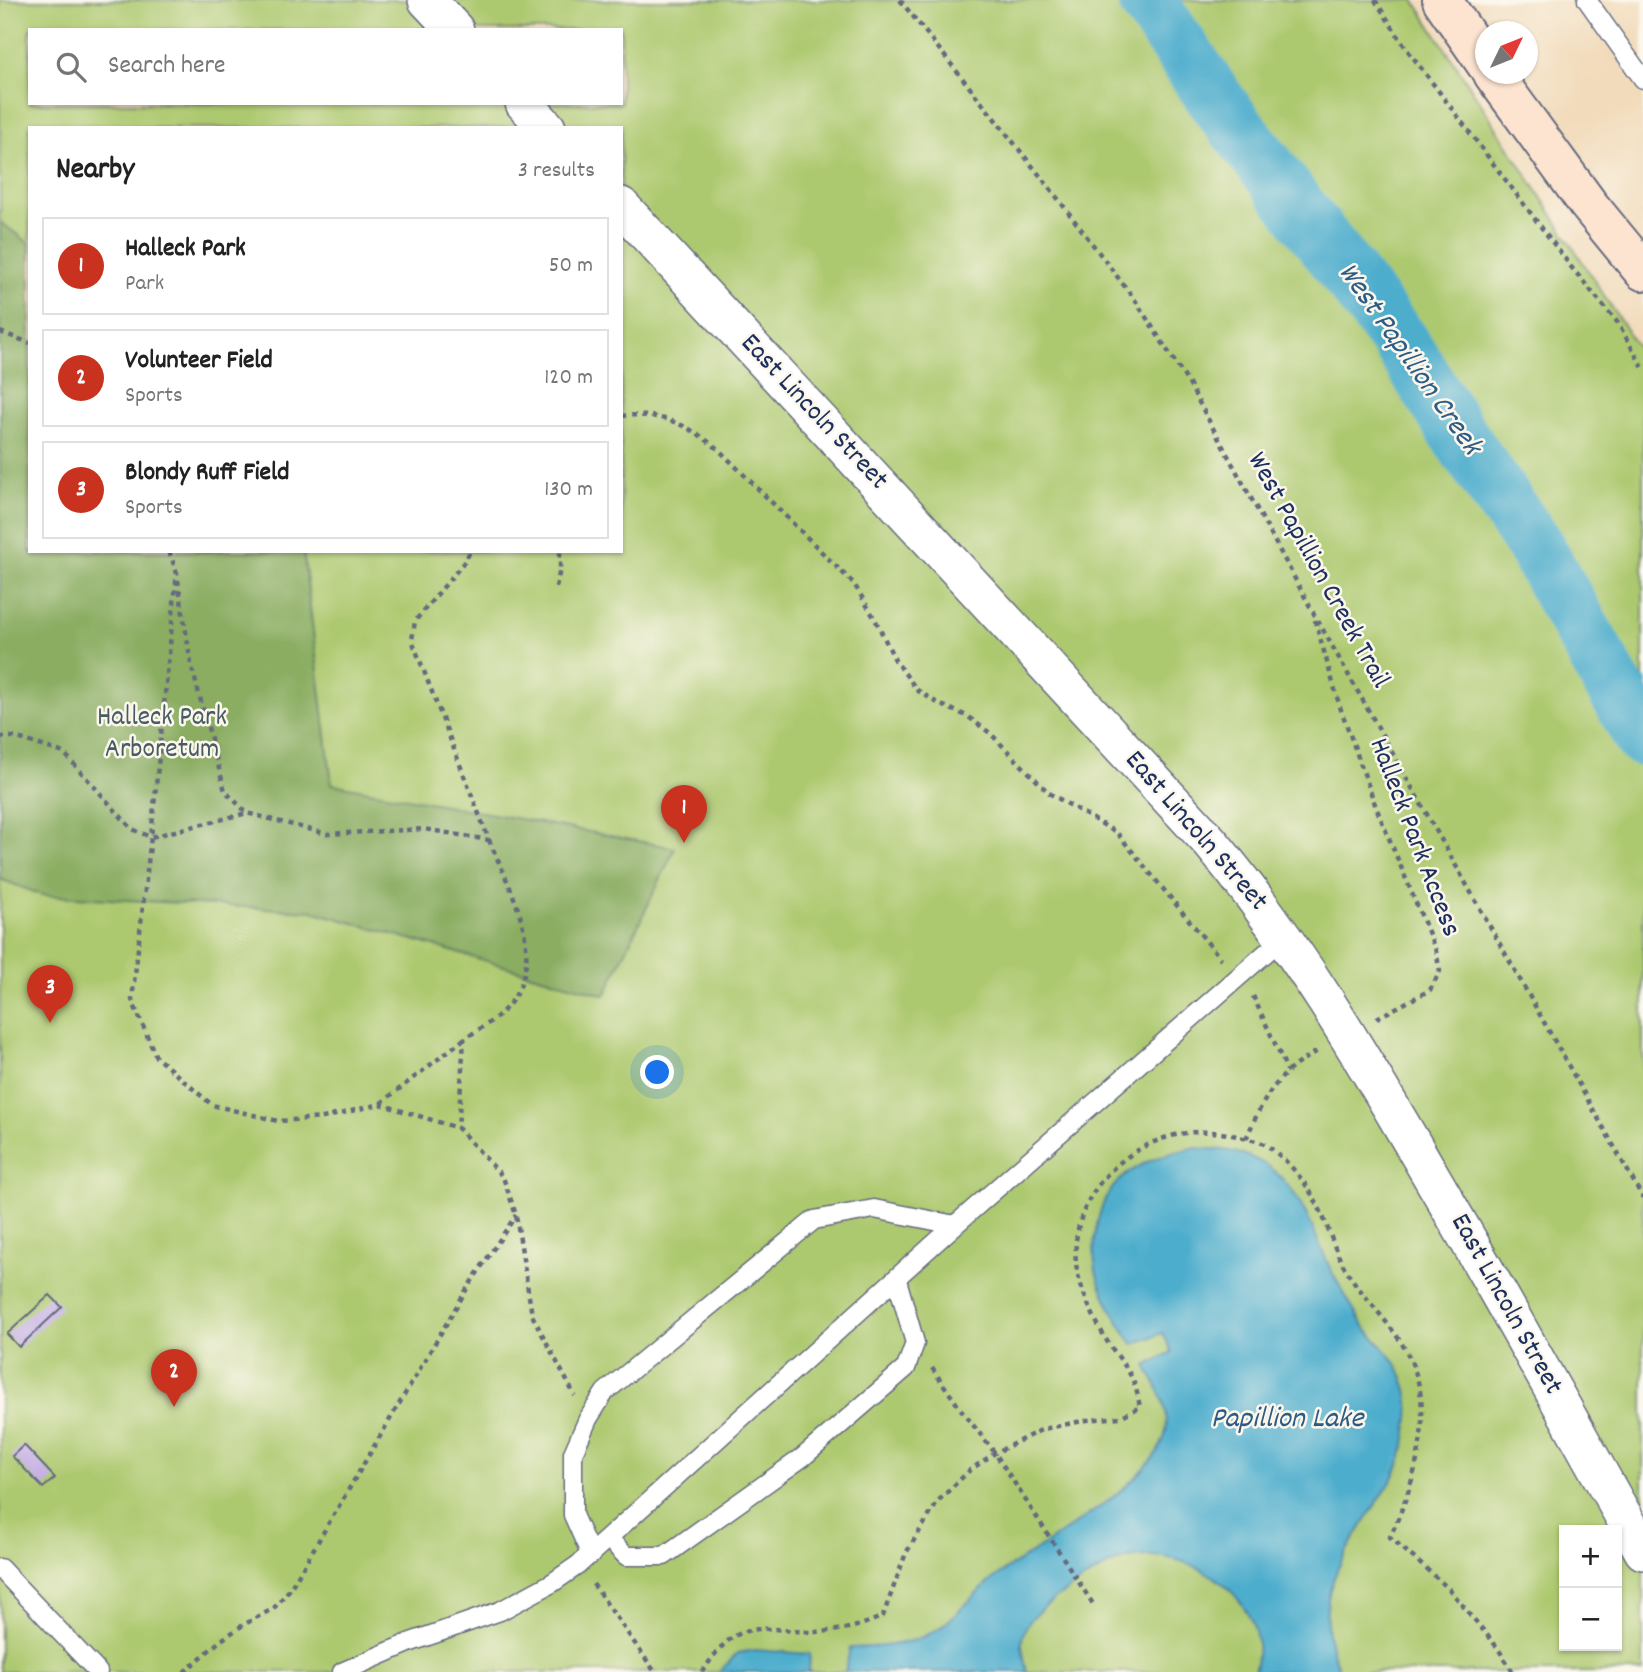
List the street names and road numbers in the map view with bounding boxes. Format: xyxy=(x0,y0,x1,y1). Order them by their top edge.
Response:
street label: East Lincoln Street xyxy=(730,326,896,500)
street label: West Papillion Creek Trail xyxy=(1235,446,1399,697)
street label: Halleck Park Access xyxy=(1357,733,1469,943)
street label: East Lincoln Street xyxy=(1114,743,1276,921)
street label: East Lincoln Street xyxy=(1439,1207,1571,1403)

